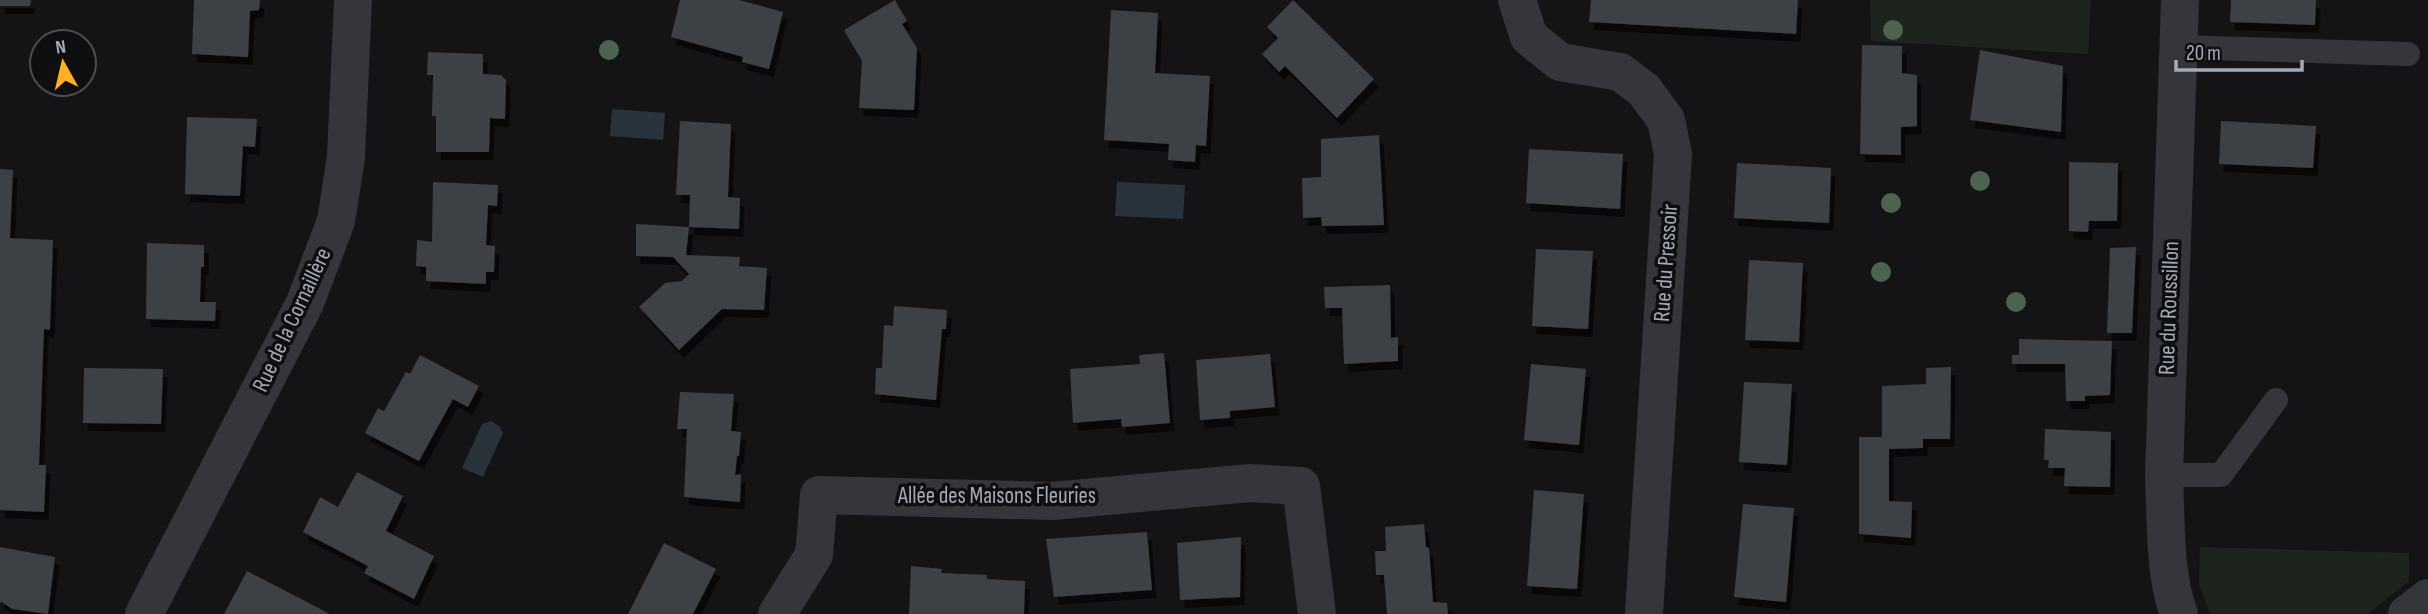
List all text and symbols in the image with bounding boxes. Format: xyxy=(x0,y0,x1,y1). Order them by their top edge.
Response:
north arrow xyxy=(28,28,98,98)
scale bar xyxy=(2176,28,2302,72)
text: N xyxy=(54,36,67,60)
text: 20 m xyxy=(2186,41,2221,66)
street label: Rue du Pressoir xyxy=(1648,203,1684,323)
street label: Rue du Roussillon xyxy=(2153,241,2185,375)
street label: Rue de la Cornaillère xyxy=(246,243,338,397)
street label: Allée des Maisons Fleuries xyxy=(897,482,1096,510)

